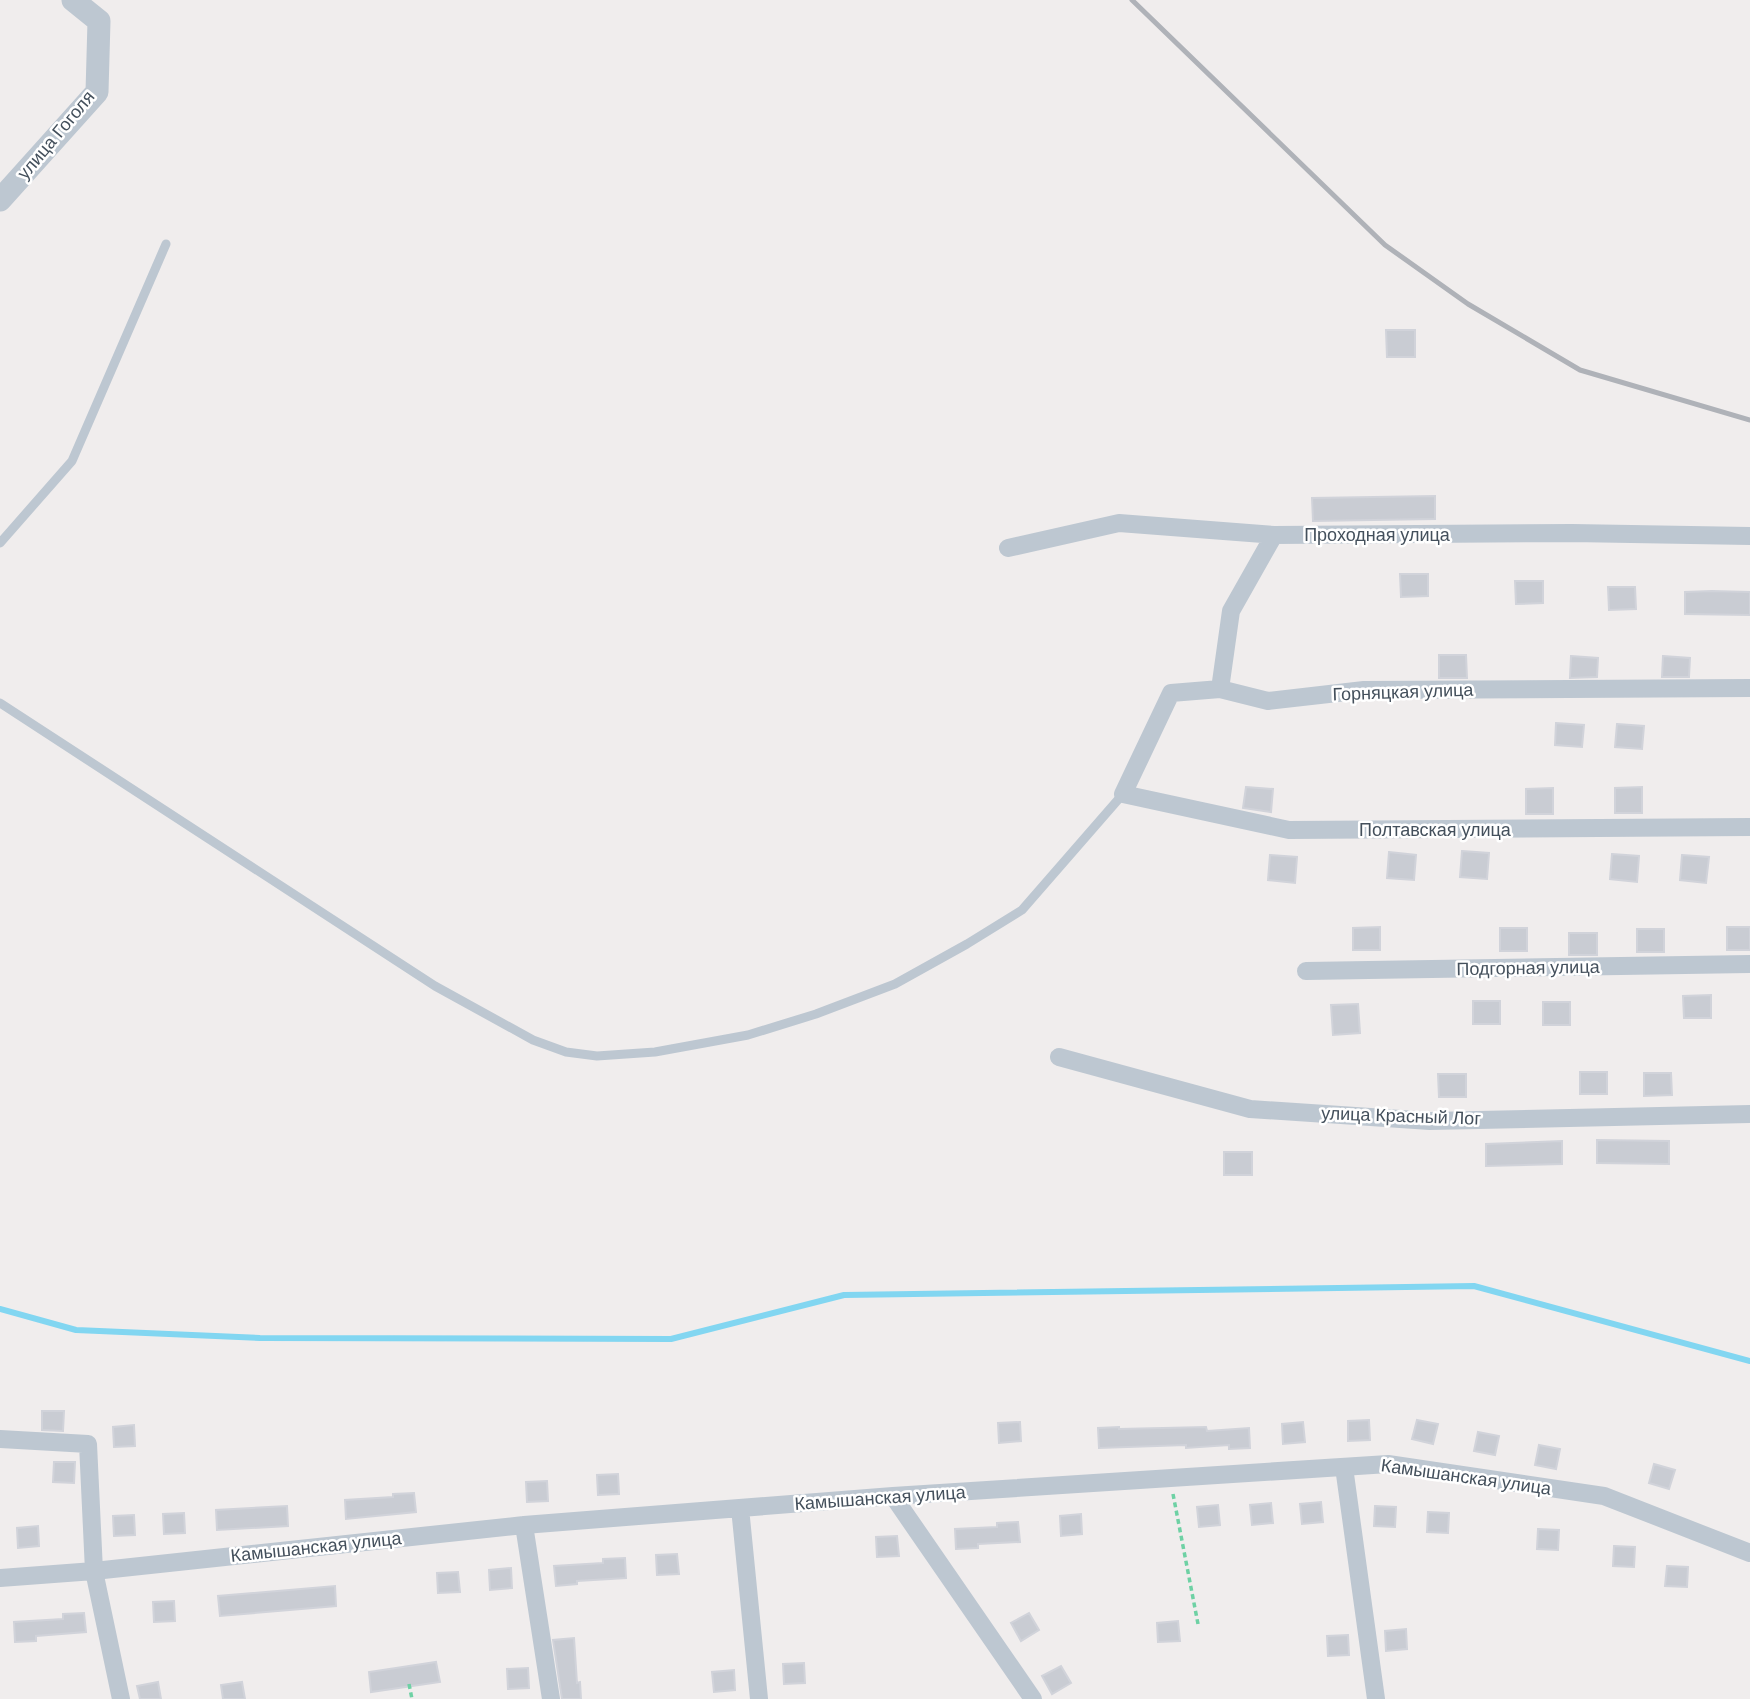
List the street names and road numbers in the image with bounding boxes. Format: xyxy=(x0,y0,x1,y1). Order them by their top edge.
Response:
street label: улица Гоголя xyxy=(12,86,100,184)
street label: Проходная улица xyxy=(1304,523,1451,547)
street label: Горняцкая улица xyxy=(1332,678,1475,706)
street label: Полтавская улица xyxy=(1359,818,1512,842)
street label: Подгорная улица xyxy=(1456,955,1601,981)
street label: улица Красный Лог xyxy=(1321,1101,1482,1131)
street label: Камышанская улица xyxy=(1379,1453,1554,1501)
street label: Камышанская улица xyxy=(794,1480,967,1516)
street label: Камышанская улица xyxy=(229,1526,404,1568)

